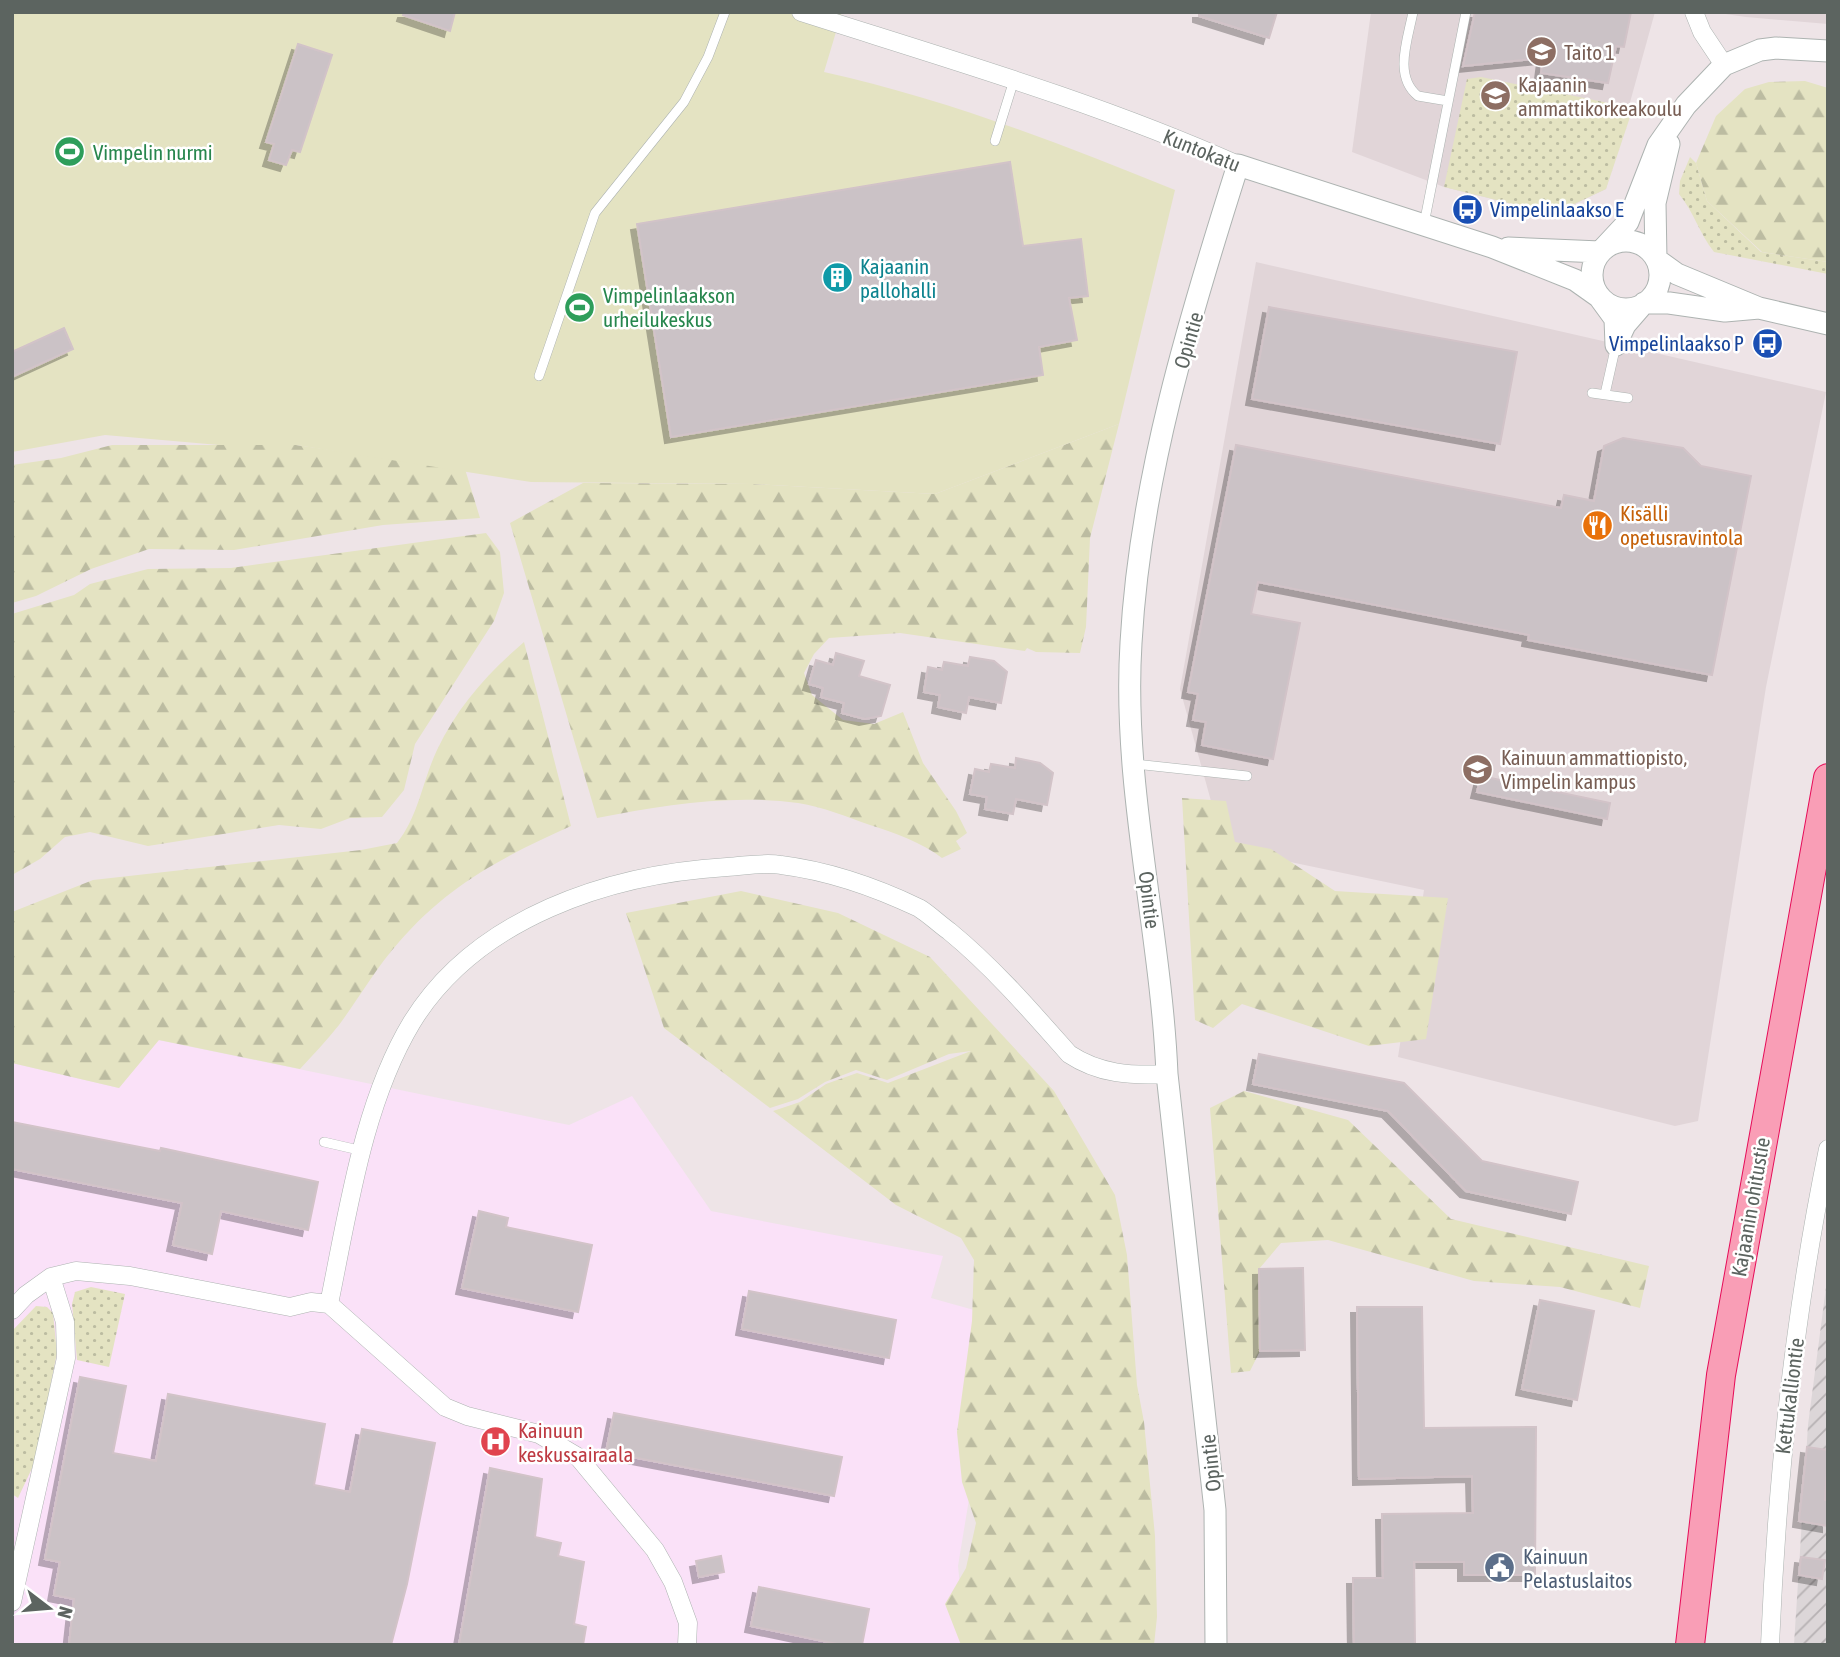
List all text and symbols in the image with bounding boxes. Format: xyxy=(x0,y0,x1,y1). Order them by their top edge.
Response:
school or university icon: Taito 1 xyxy=(1524,35,1558,69)
place label: Taito 1 xyxy=(1564,40,1615,64)
place label: Kajaanin ammattikorkeakoulu xyxy=(1518,72,1682,120)
school or university icon: Kajaanin ammattikorkeakoulu xyxy=(1478,79,1512,113)
street label: Kuntokatu xyxy=(1160,124,1244,176)
sports icon: Vimpelin nurmi xyxy=(53,135,87,169)
place label: Vimpelin nurmi xyxy=(93,140,213,164)
bus stop icon: Vimpelinlaakso E xyxy=(1450,192,1484,226)
place label: Vimpelinlaakso E xyxy=(1490,197,1624,221)
place label: Kajaanin pallohalli xyxy=(860,254,936,302)
building icon: Kajaanin pallohalli xyxy=(820,261,854,295)
place label: Vimpelinlaakson urheilukeskus xyxy=(603,283,735,331)
sports icon: Vimpelinlaakson urheilukeskus xyxy=(563,290,597,324)
street label: Opintie xyxy=(1169,309,1207,371)
bus stop icon: Vimpelinlaakso P xyxy=(1750,326,1784,360)
place label: Vimpelinlaakso P xyxy=(1609,331,1744,355)
place label: Kisälli opetusravintola xyxy=(1620,501,1743,549)
restaurant icon: Kisälli opetusravintola xyxy=(1580,508,1614,542)
place label: Kainuun ammattiopisto, Vimpelin kampus xyxy=(1501,745,1687,793)
school or university icon: Kainuun ammattiopisto, Vimpelin kampus xyxy=(1461,752,1495,786)
street label: Opintie xyxy=(1135,870,1165,930)
street label: Kajaanin ohitustie xyxy=(1726,1135,1774,1279)
street label: Kettukalliontie xyxy=(1770,1336,1808,1456)
place label: Kainuun keskussairaala xyxy=(518,1418,633,1466)
hospital icon: Kainuun keskussairaala xyxy=(478,1425,512,1459)
street label: Opintie xyxy=(1195,1433,1225,1493)
place label: Kainuun Pelastuslaitos xyxy=(1523,1544,1632,1592)
public building icon: Kainuun Pelastuslaitos xyxy=(1483,1551,1517,1585)
north arrow xyxy=(14,1573,84,1643)
text: N xyxy=(53,1604,77,1621)

